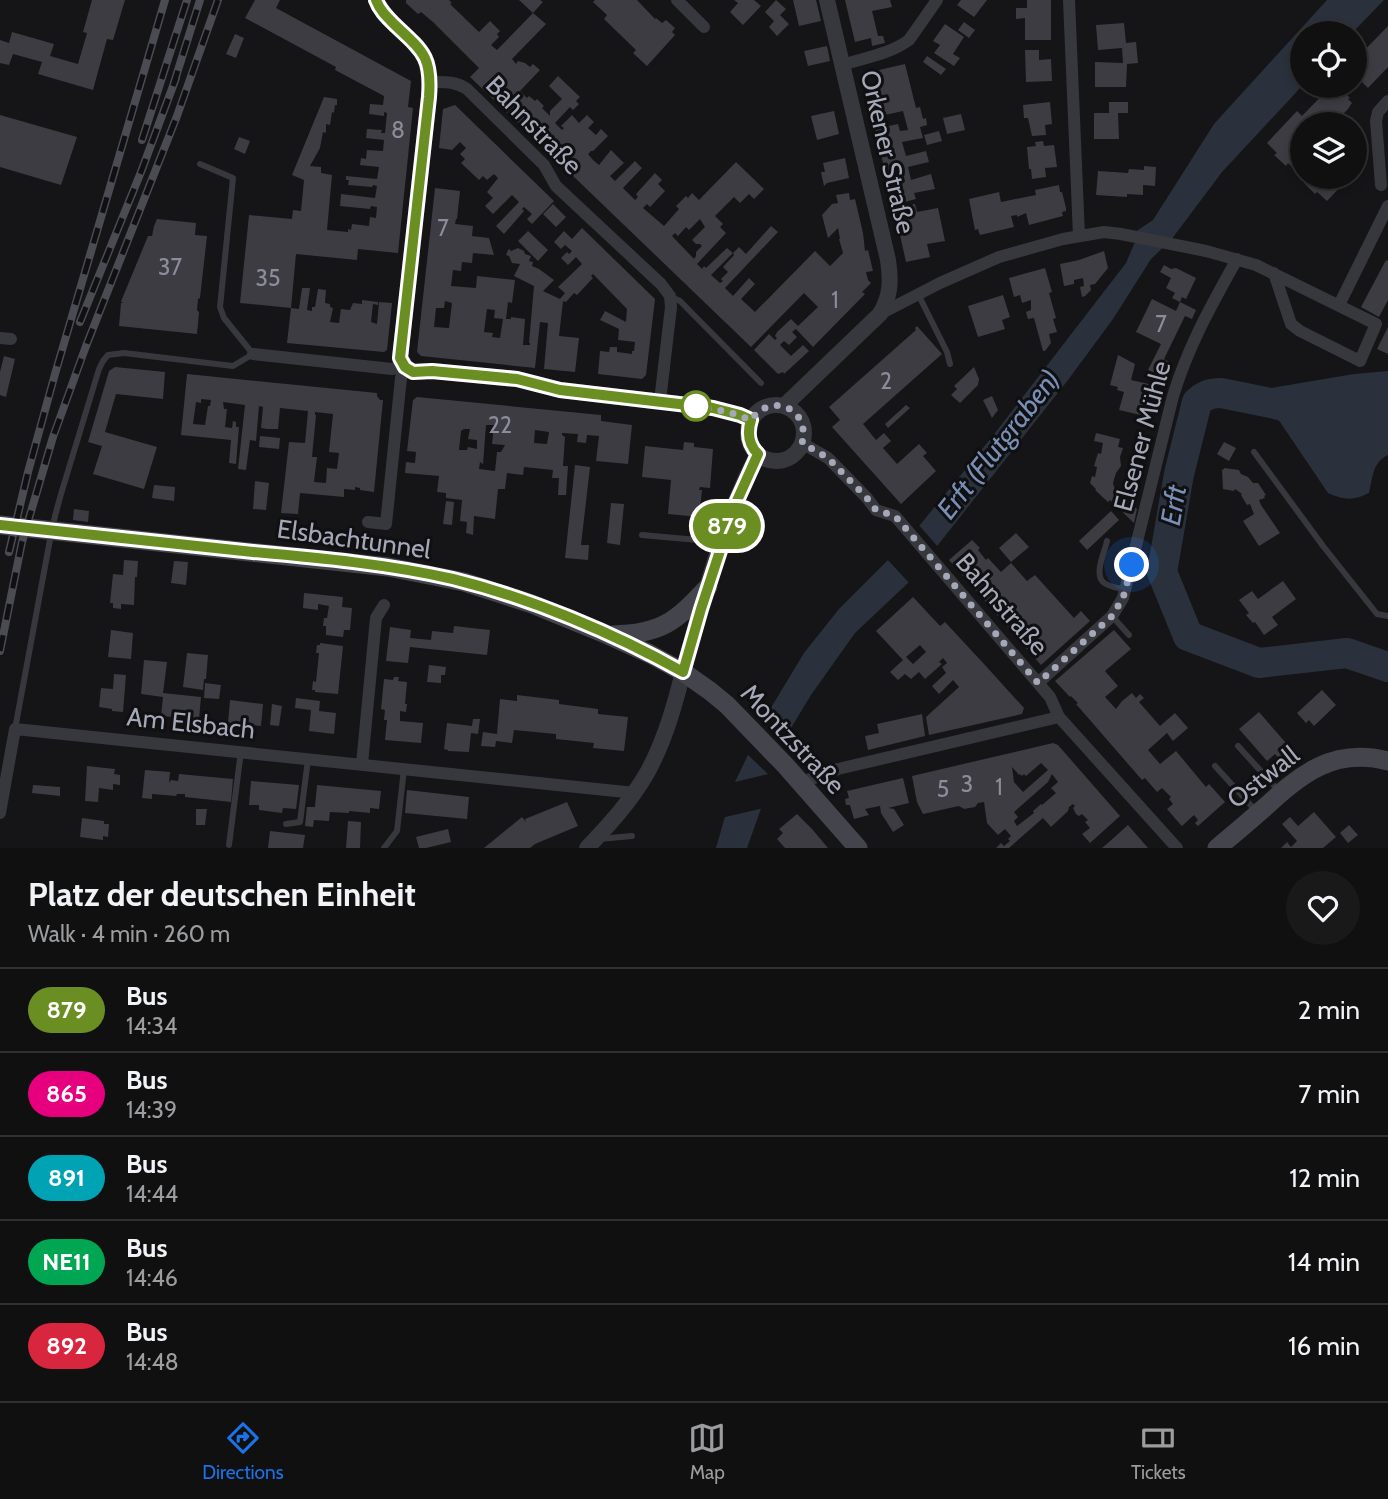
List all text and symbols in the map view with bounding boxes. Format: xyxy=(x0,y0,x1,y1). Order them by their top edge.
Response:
map controls xyxy=(1290,21,1367,189)
button: locate xyxy=(1290,21,1367,98)
street label: Orkener Straße xyxy=(854,67,922,237)
street label: Bahnstraße xyxy=(479,69,589,181)
button: layers xyxy=(1290,112,1367,189)
house number: 8 xyxy=(391,116,405,144)
house number: 7 xyxy=(437,214,449,242)
house number: 37 xyxy=(158,253,182,281)
house number: 35 xyxy=(256,264,280,292)
house number: 1 xyxy=(831,286,839,314)
house number: 7 xyxy=(1155,310,1167,338)
street label: Elsener Mühle xyxy=(1107,357,1177,515)
water label: Erft (Flutgraben) xyxy=(929,363,1067,525)
house number: 2 xyxy=(880,367,892,395)
unlabelled marker xyxy=(681,391,711,421)
house number: 22 xyxy=(488,411,512,439)
water label: Erft xyxy=(1153,482,1193,528)
line badge: 879 xyxy=(687,503,767,549)
text: 879 xyxy=(707,511,747,540)
street label: Elsbachtunnel xyxy=(275,512,433,566)
street label: Bahnstraße xyxy=(949,546,1055,662)
your location xyxy=(1114,547,1149,582)
street label: Montzstraße xyxy=(734,677,852,801)
street label: Am Elsbach xyxy=(125,700,257,746)
street label: Ostwall xyxy=(1220,739,1306,815)
house number: 3 xyxy=(961,770,973,798)
house number: 1 xyxy=(995,773,1003,801)
house number: 5 xyxy=(937,775,949,803)
button: heart xyxy=(1286,871,1360,945)
text: Platz der deutschen Einheit xyxy=(28,874,416,914)
text: Walk · 4 min · 260 m xyxy=(28,920,230,948)
text: Bus xyxy=(126,980,167,1012)
text: 2 min xyxy=(1298,994,1360,1026)
text: 879 xyxy=(46,995,87,1024)
text: 14:34 xyxy=(126,1012,177,1040)
text: Bus xyxy=(126,1064,167,1096)
text: 7 min xyxy=(1298,1078,1360,1110)
text: 865 xyxy=(46,1079,87,1108)
text: 14:39 xyxy=(126,1096,177,1124)
text: Bus xyxy=(126,1148,167,1180)
text: 12 min xyxy=(1289,1162,1360,1194)
text: 891 xyxy=(48,1163,85,1192)
text: 14:44 xyxy=(126,1180,178,1208)
text: Bus xyxy=(126,1232,167,1264)
text: 14 min xyxy=(1288,1246,1360,1278)
text: NE11 xyxy=(42,1247,91,1276)
text: 14:46 xyxy=(126,1264,178,1292)
text: Bus xyxy=(126,1316,167,1348)
text: 16 min xyxy=(1288,1330,1360,1362)
text: 892 xyxy=(46,1331,87,1360)
text: 14:48 xyxy=(126,1348,179,1376)
tab: Directions xyxy=(202,1419,284,1484)
tab: Map xyxy=(688,1419,726,1484)
tab: Tickets xyxy=(1131,1419,1186,1484)

